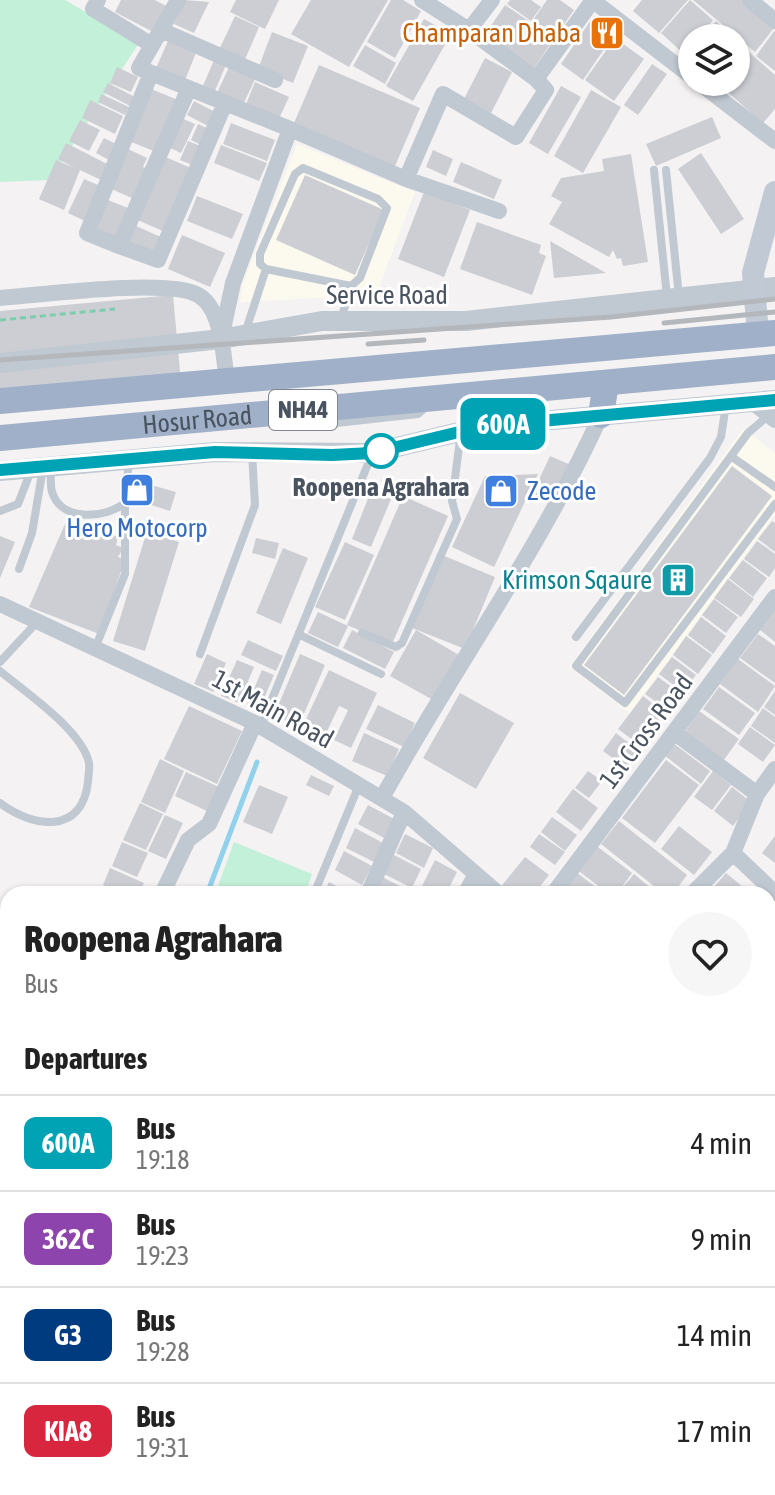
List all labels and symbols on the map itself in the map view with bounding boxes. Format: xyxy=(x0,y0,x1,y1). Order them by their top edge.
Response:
restaurant icon: Champaran Dhaba xyxy=(588,14,626,52)
place label: Champaran Dhaba xyxy=(402,18,581,48)
street label: Service Road xyxy=(326,280,448,310)
road number: NH44 xyxy=(269,390,337,430)
line badge: 600A xyxy=(447,398,559,450)
street label: Hosur Road xyxy=(141,400,253,440)
marker: Roopena Agrahara xyxy=(364,434,398,468)
shop icon: Hero Motocorp xyxy=(118,471,156,509)
place label: Roopena Agrahara xyxy=(293,472,469,502)
shop icon: Zecode xyxy=(482,472,520,510)
place label: Zecode xyxy=(527,476,596,506)
place label: Hero Motocorp xyxy=(66,513,208,543)
building icon: Krimson Sqaure xyxy=(659,561,697,599)
place label: Krimson Sqaure xyxy=(502,565,652,595)
street label: 1st Main Road xyxy=(207,663,339,755)
street label: 1st Cross Road xyxy=(593,668,699,794)

